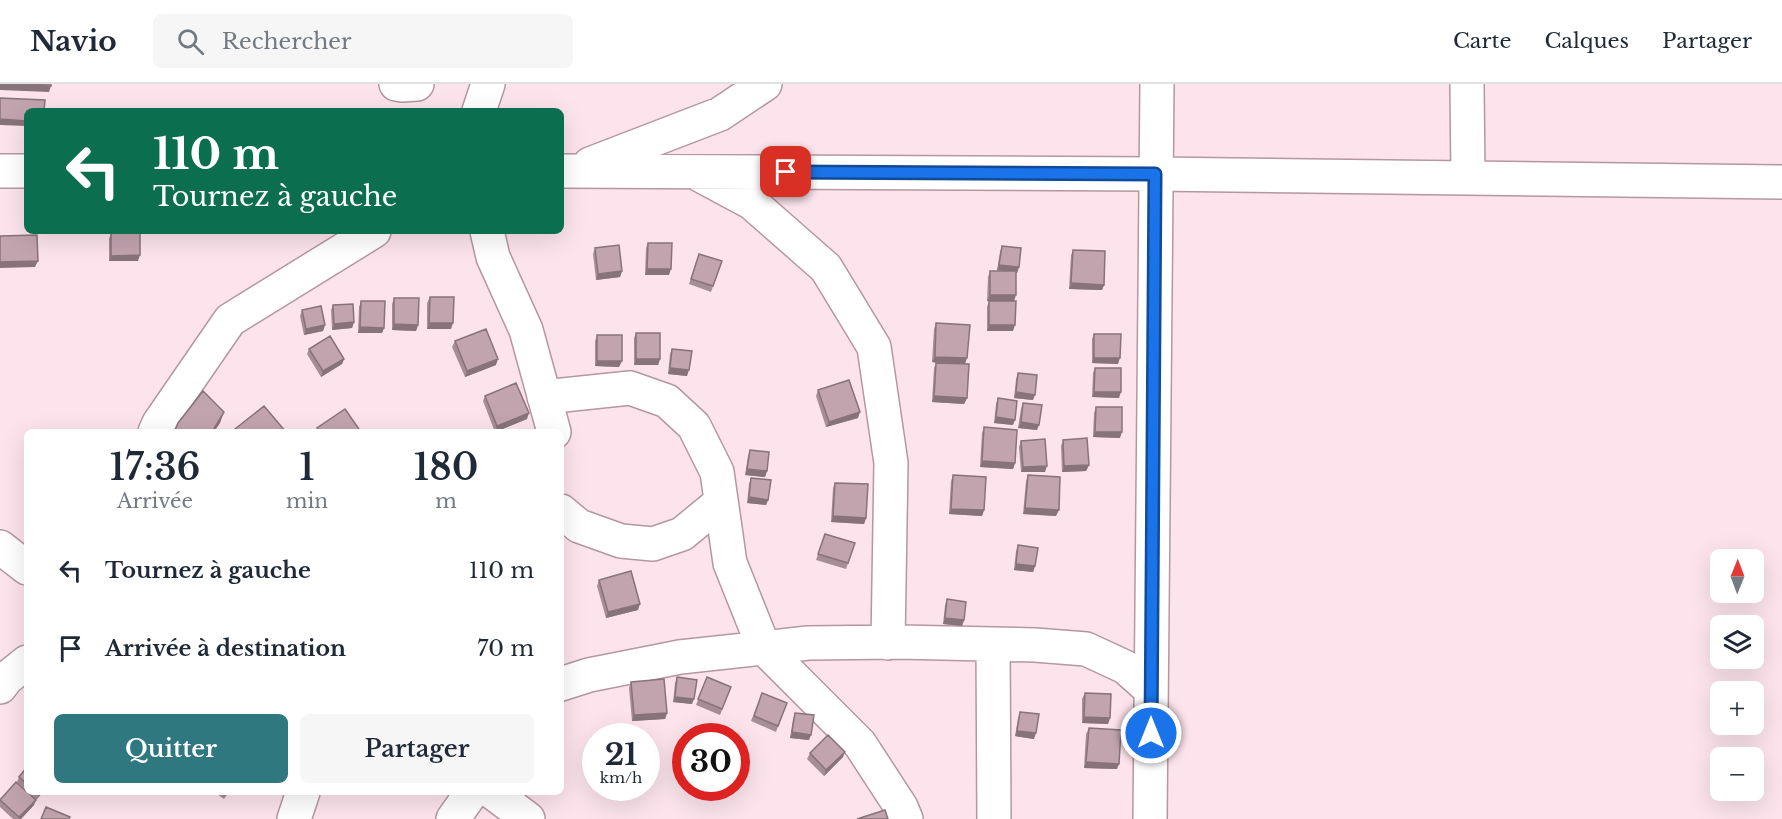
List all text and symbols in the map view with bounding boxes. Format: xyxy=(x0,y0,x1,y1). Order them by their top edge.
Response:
search box xyxy=(153,14,573,68)
text: Navio xyxy=(30,24,117,59)
icon: search xyxy=(174,25,207,58)
text: Rechercher xyxy=(222,28,351,55)
text: Carte xyxy=(1453,28,1511,54)
text: Calques xyxy=(1544,28,1629,54)
text: Partager xyxy=(1662,28,1752,54)
text: 110 m xyxy=(153,128,279,180)
icon: left xyxy=(54,132,132,210)
pin xyxy=(760,146,811,197)
icon: arrive xyxy=(769,155,802,188)
text: Tournez à gauche xyxy=(153,180,397,213)
text: 17:36 xyxy=(109,445,201,490)
text: 1 xyxy=(299,445,315,490)
text: 180 xyxy=(413,445,479,490)
text: Arrivée xyxy=(117,489,193,513)
text: min xyxy=(286,489,328,513)
text: m xyxy=(435,489,457,513)
north arrow xyxy=(1710,549,1764,603)
map controls xyxy=(1710,549,1764,801)
icon: left xyxy=(54,554,87,587)
text: Tournez à gauche xyxy=(105,557,311,584)
text: 110 m xyxy=(469,557,534,584)
button: layers xyxy=(1710,615,1764,669)
icon: arrive xyxy=(54,632,87,665)
text: Arrivée à destination xyxy=(105,635,346,662)
text: 70 m xyxy=(477,635,534,662)
button: + xyxy=(1710,681,1764,735)
position arrow xyxy=(1119,701,1183,765)
button: Quitter xyxy=(54,714,288,783)
button: Partager xyxy=(300,714,534,783)
speed limit sign: 30 xyxy=(672,723,750,801)
text: 21 xyxy=(605,736,637,773)
button: − xyxy=(1710,747,1764,801)
text: km/h xyxy=(600,768,642,787)

